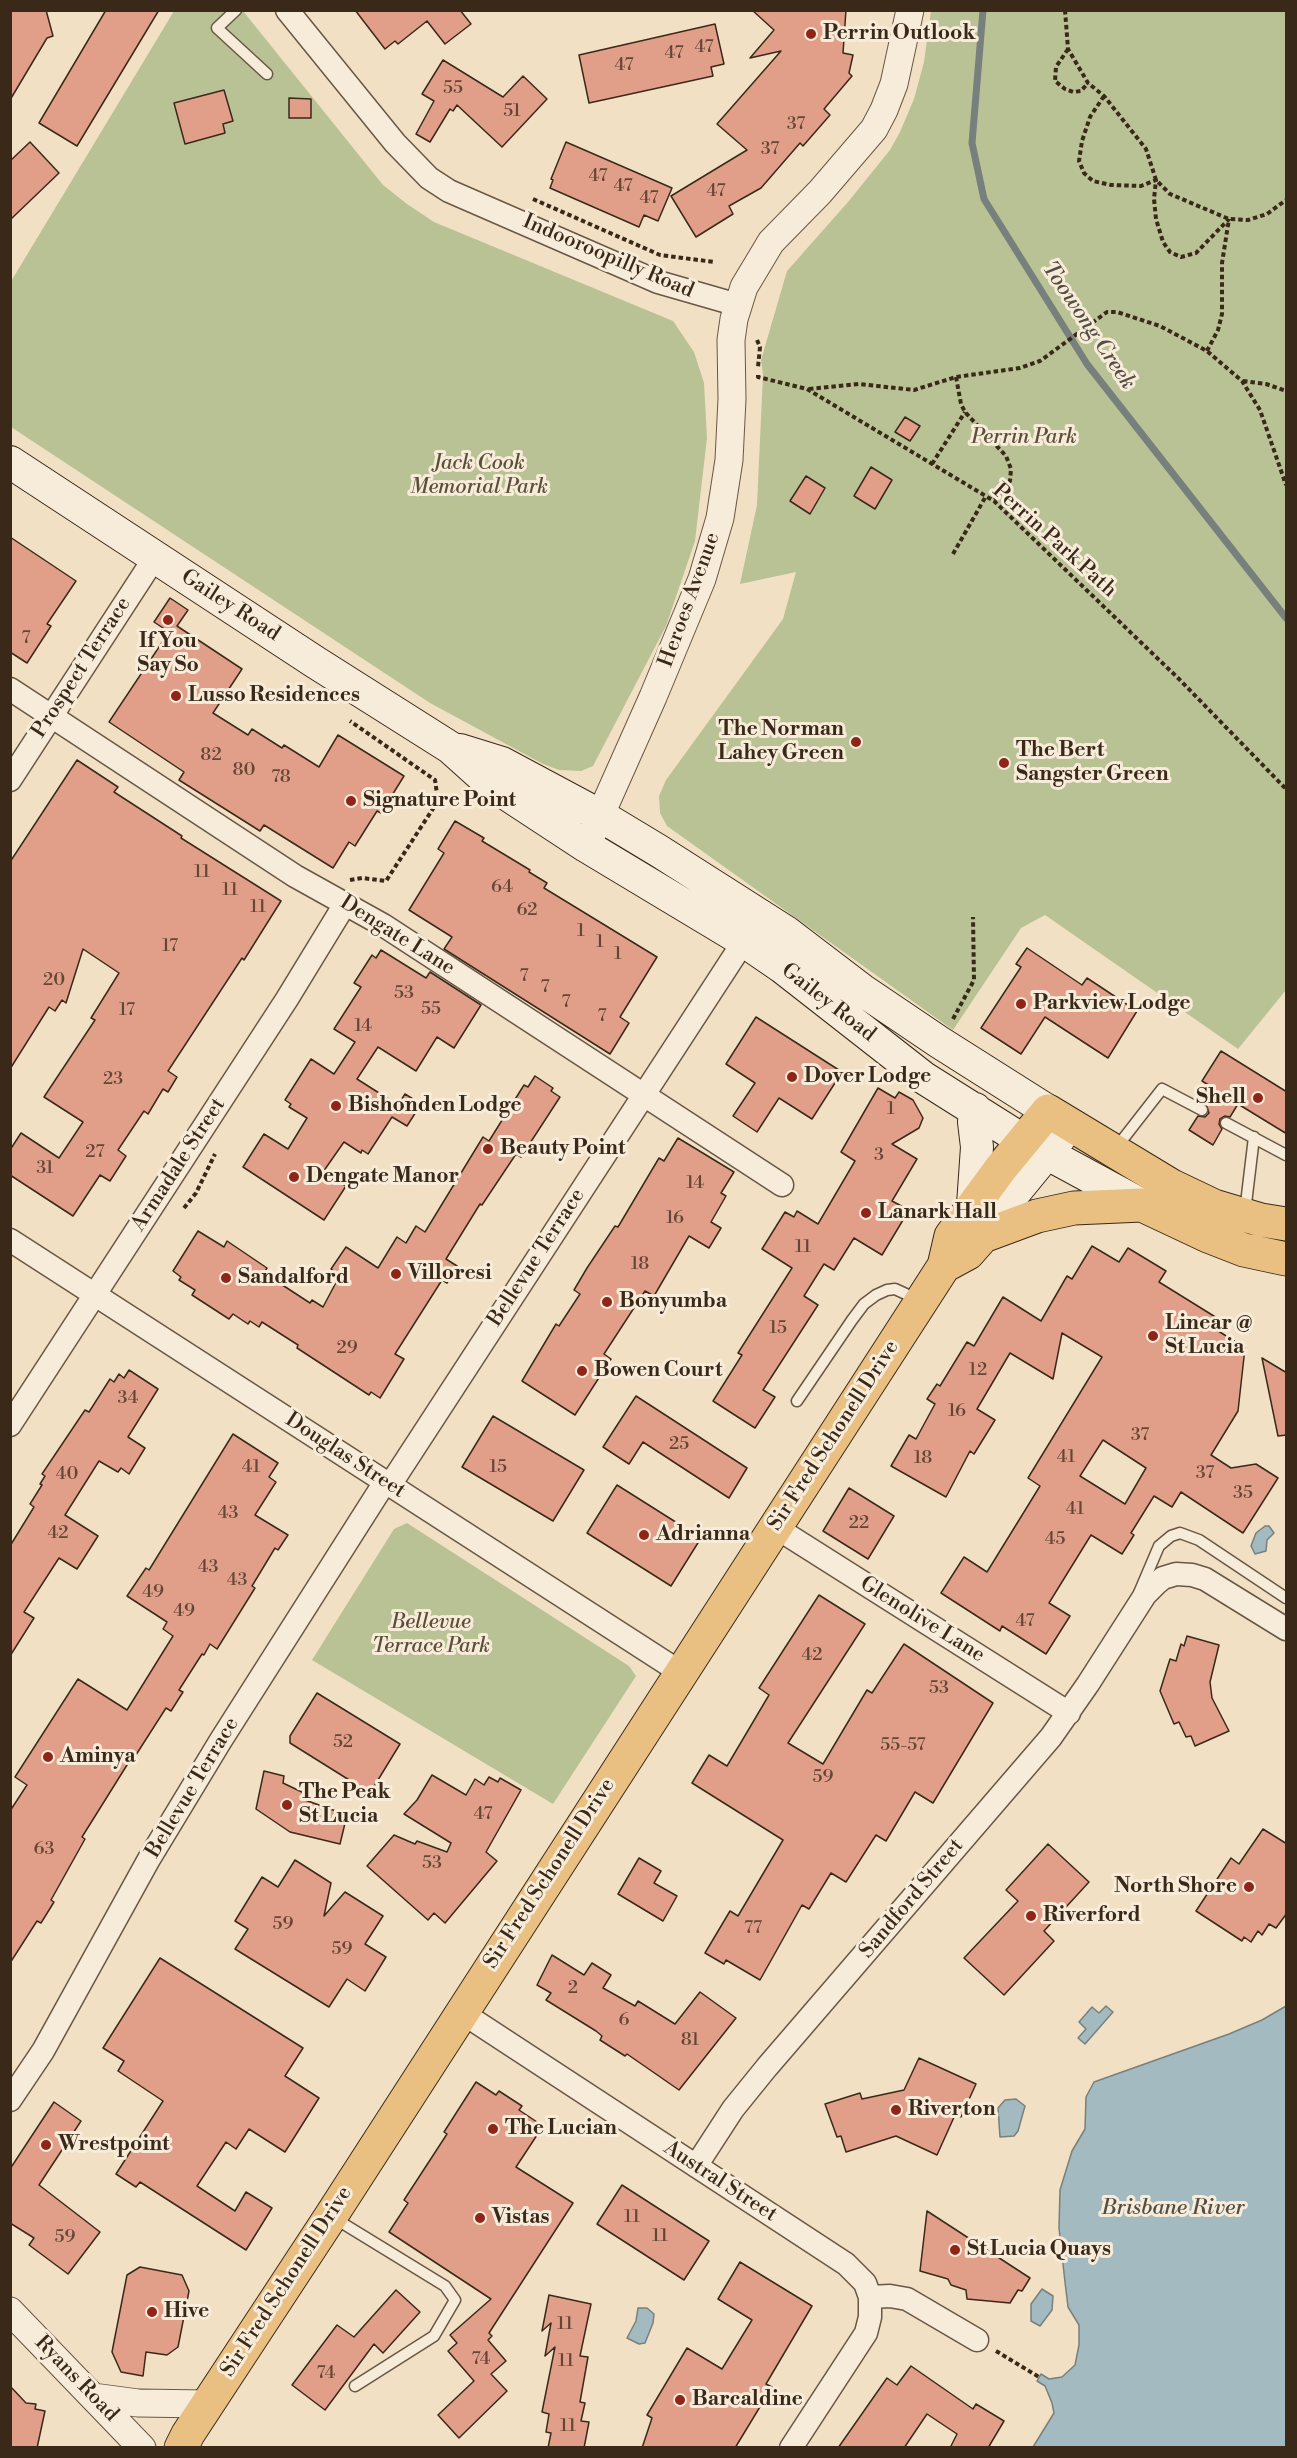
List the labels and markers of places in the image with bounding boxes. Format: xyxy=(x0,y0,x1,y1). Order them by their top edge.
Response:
place label: Perrin Outlook xyxy=(823,21,975,47)
marker: Perrin Outlook xyxy=(804,27,818,41)
marker: If You Say So xyxy=(161,613,175,627)
place label: If You Say So xyxy=(137,629,199,679)
place label: Lusso Residences xyxy=(188,683,360,709)
marker: Lusso Residences xyxy=(169,689,183,703)
place label: The Norman Lahey Green xyxy=(718,717,844,767)
marker: The Norman Lahey Green xyxy=(849,735,863,749)
place label: The Bert Sangster Green xyxy=(1016,738,1169,788)
marker: The Bert Sangster Green xyxy=(997,756,1011,770)
place label: Signature Point xyxy=(363,788,516,814)
marker: Signature Point xyxy=(344,794,358,808)
place label: Parkview Lodge xyxy=(1033,991,1191,1017)
marker: Parkview Lodge xyxy=(1014,997,1028,1011)
place label: Dover Lodge xyxy=(804,1064,931,1090)
marker: Dover Lodge xyxy=(785,1070,799,1084)
place label: Shell xyxy=(1196,1085,1246,1111)
marker: Shell xyxy=(1251,1091,1265,1105)
place label: Bishonden Lodge xyxy=(348,1093,522,1119)
marker: Bishonden Lodge xyxy=(329,1099,343,1113)
place label: Beauty Point xyxy=(500,1136,625,1162)
marker: Beauty Point xyxy=(481,1142,495,1156)
place label: Dengate Manor xyxy=(306,1164,459,1190)
marker: Dengate Manor xyxy=(287,1170,301,1184)
place label: Lanark Hall xyxy=(878,1200,997,1226)
marker: Lanark Hall xyxy=(859,1206,873,1220)
place label: Villoresi xyxy=(408,1261,492,1287)
place label: Sandalford xyxy=(238,1265,349,1291)
marker: Villoresi xyxy=(389,1267,403,1281)
marker: Sandalford xyxy=(219,1271,233,1285)
place label: Bonyumba xyxy=(619,1289,727,1315)
marker: Bonyumba xyxy=(600,1295,614,1309)
place label: Linear @ St Lucia xyxy=(1165,1311,1253,1361)
marker: Linear @ St Lucia xyxy=(1146,1329,1160,1343)
place label: Bowen Court xyxy=(594,1358,722,1384)
marker: Bowen Court xyxy=(575,1364,589,1378)
place label: Adrianna xyxy=(656,1522,750,1548)
marker: Adrianna xyxy=(637,1528,651,1542)
place label: Aminya xyxy=(60,1744,136,1770)
marker: Aminya xyxy=(41,1750,55,1764)
place label: The Peak St Lucia xyxy=(299,1780,391,1830)
marker: The Peak St Lucia xyxy=(280,1798,294,1812)
place label: North Shore xyxy=(1114,1874,1237,1900)
marker: North Shore xyxy=(1242,1880,1256,1894)
place label: Riverford xyxy=(1043,1903,1141,1929)
marker: Riverford xyxy=(1024,1909,1038,1923)
place label: Riverton xyxy=(908,2097,996,2123)
marker: Riverton xyxy=(889,2103,903,2117)
place label: The Lucian xyxy=(505,2116,617,2142)
marker: The Lucian xyxy=(486,2122,500,2136)
place label: Wrestpoint xyxy=(58,2132,169,2158)
marker: Wrestpoint xyxy=(39,2138,53,2152)
place label: Vistas xyxy=(492,2205,550,2231)
marker: Vistas xyxy=(473,2211,487,2225)
place label: St Lucia Quays xyxy=(967,2237,1111,2263)
marker: St Lucia Quays xyxy=(948,2243,962,2257)
place label: Hive xyxy=(164,2299,209,2325)
marker: Hive xyxy=(145,2305,159,2319)
place label: Barcaldine xyxy=(692,2387,803,2413)
marker: Barcaldine xyxy=(673,2393,687,2407)

